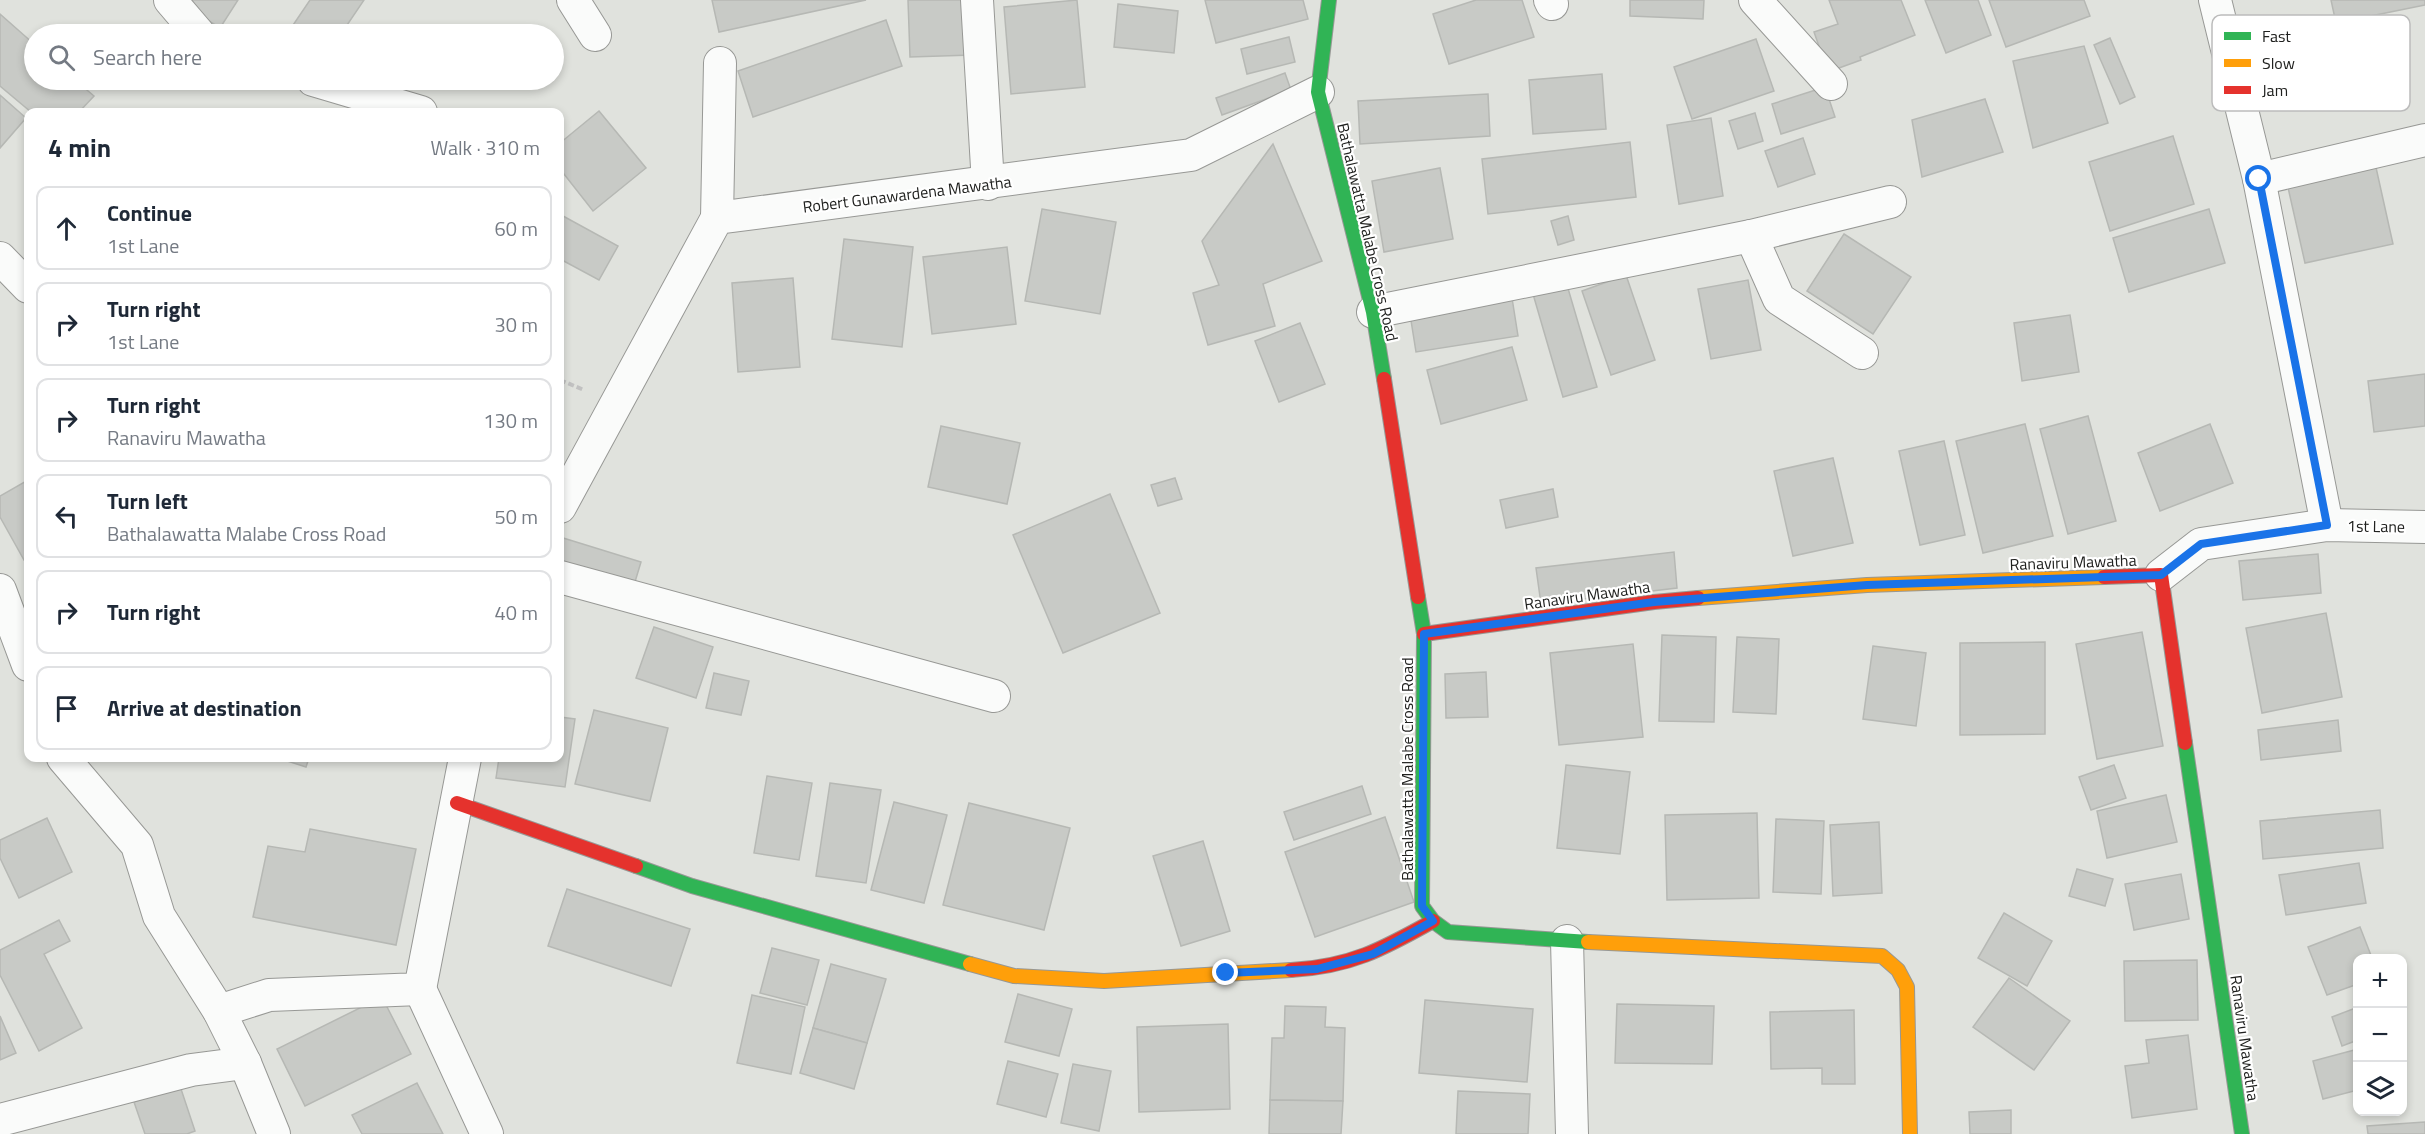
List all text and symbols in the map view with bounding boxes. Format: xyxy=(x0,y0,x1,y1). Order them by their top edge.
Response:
legend xyxy=(2212,15,2410,111)
search box xyxy=(24,24,564,90)
text: Fast xyxy=(2262,24,2291,48)
text: Search here xyxy=(93,40,202,74)
icon: search xyxy=(45,41,78,74)
text: Slow xyxy=(2262,51,2295,75)
text: Jam xyxy=(2262,78,2288,102)
street label: Bathalawatta Malabe Cross Road xyxy=(1331,120,1405,344)
text: 4 min xyxy=(48,128,111,167)
text: Walk · 310 m xyxy=(431,132,540,163)
route start xyxy=(2245,165,2271,191)
street label: Robert Gunawardena Mawatha xyxy=(801,169,1013,219)
text: Continue xyxy=(107,196,192,230)
icon: ahead xyxy=(50,212,83,245)
text: 60 m xyxy=(494,213,538,244)
text: 1st Lane xyxy=(107,230,179,261)
text: Turn right xyxy=(107,292,201,326)
icon: right xyxy=(50,308,83,341)
text: 30 m xyxy=(494,309,538,340)
text: 1st Lane xyxy=(107,326,179,357)
text: Turn right xyxy=(107,388,201,422)
icon: right xyxy=(50,404,83,437)
text: 130 m xyxy=(483,405,538,436)
text: Ranaviru Mawatha xyxy=(107,422,266,453)
text: Turn left xyxy=(107,484,188,518)
icon: left xyxy=(50,500,83,533)
text: 50 m xyxy=(494,501,538,532)
street label: 1st Lane xyxy=(2347,513,2405,539)
text: Bathalawatta Malabe Cross Road xyxy=(107,518,386,549)
street label: Ranaviru Mawatha xyxy=(2009,548,2137,576)
street label: Ranaviru Mawatha xyxy=(1522,574,1652,616)
text: Turn right xyxy=(107,595,201,629)
icon: right xyxy=(50,596,83,629)
text: 40 m xyxy=(494,597,538,628)
street label: Bathalawatta Malabe Cross Road xyxy=(1395,657,1419,881)
text: Arrive at destination xyxy=(107,691,302,725)
icon: arrive xyxy=(50,692,83,725)
map controls xyxy=(2353,954,2407,1116)
button: + xyxy=(2353,954,2407,1008)
route end xyxy=(1212,959,1238,985)
street label: Ranaviru Mawatha xyxy=(2224,973,2266,1103)
button: − xyxy=(2353,1008,2407,1062)
button: layers xyxy=(2353,1062,2407,1116)

